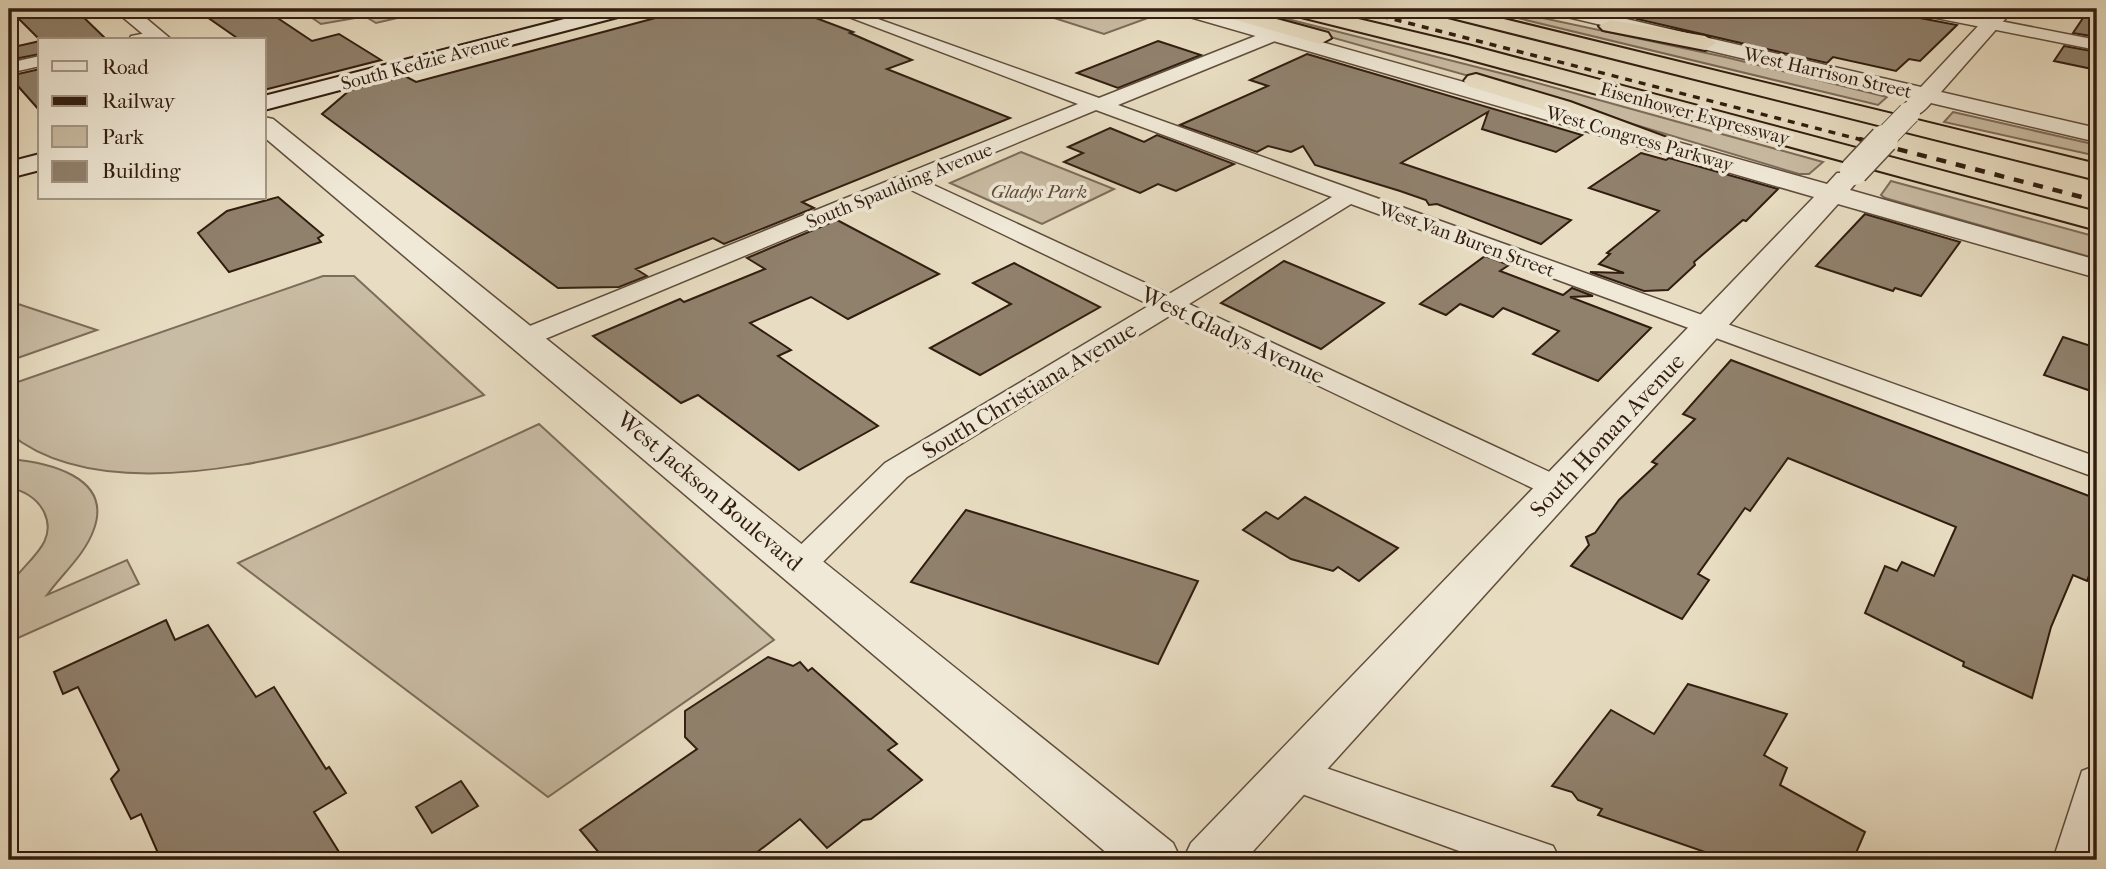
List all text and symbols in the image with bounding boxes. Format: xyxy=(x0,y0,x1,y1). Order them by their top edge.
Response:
street label: South Kedzie Avenue xyxy=(339,29,512,95)
legend xyxy=(38,38,266,200)
street label: West Harrison Street xyxy=(1741,43,1914,103)
text: Road xyxy=(102,55,149,79)
street label: Eisenhower Expressway xyxy=(1598,78,1793,150)
text: Railway xyxy=(102,89,176,113)
street label: West Congress Parkway xyxy=(1542,101,1737,177)
text: Park xyxy=(102,125,144,149)
street label: South Spaulding Avenue xyxy=(803,139,996,233)
text: Building xyxy=(102,159,181,183)
park label: Gladys Park xyxy=(991,181,1087,203)
street label: West Van Buren Street xyxy=(1375,198,1558,282)
street label: West Gladys Avenue xyxy=(1136,281,1329,390)
street label: South Christiana Avenue xyxy=(917,316,1141,465)
street label: South Homan Avenue xyxy=(1524,348,1690,523)
street label: West Jackson Boulevard xyxy=(611,405,808,577)

